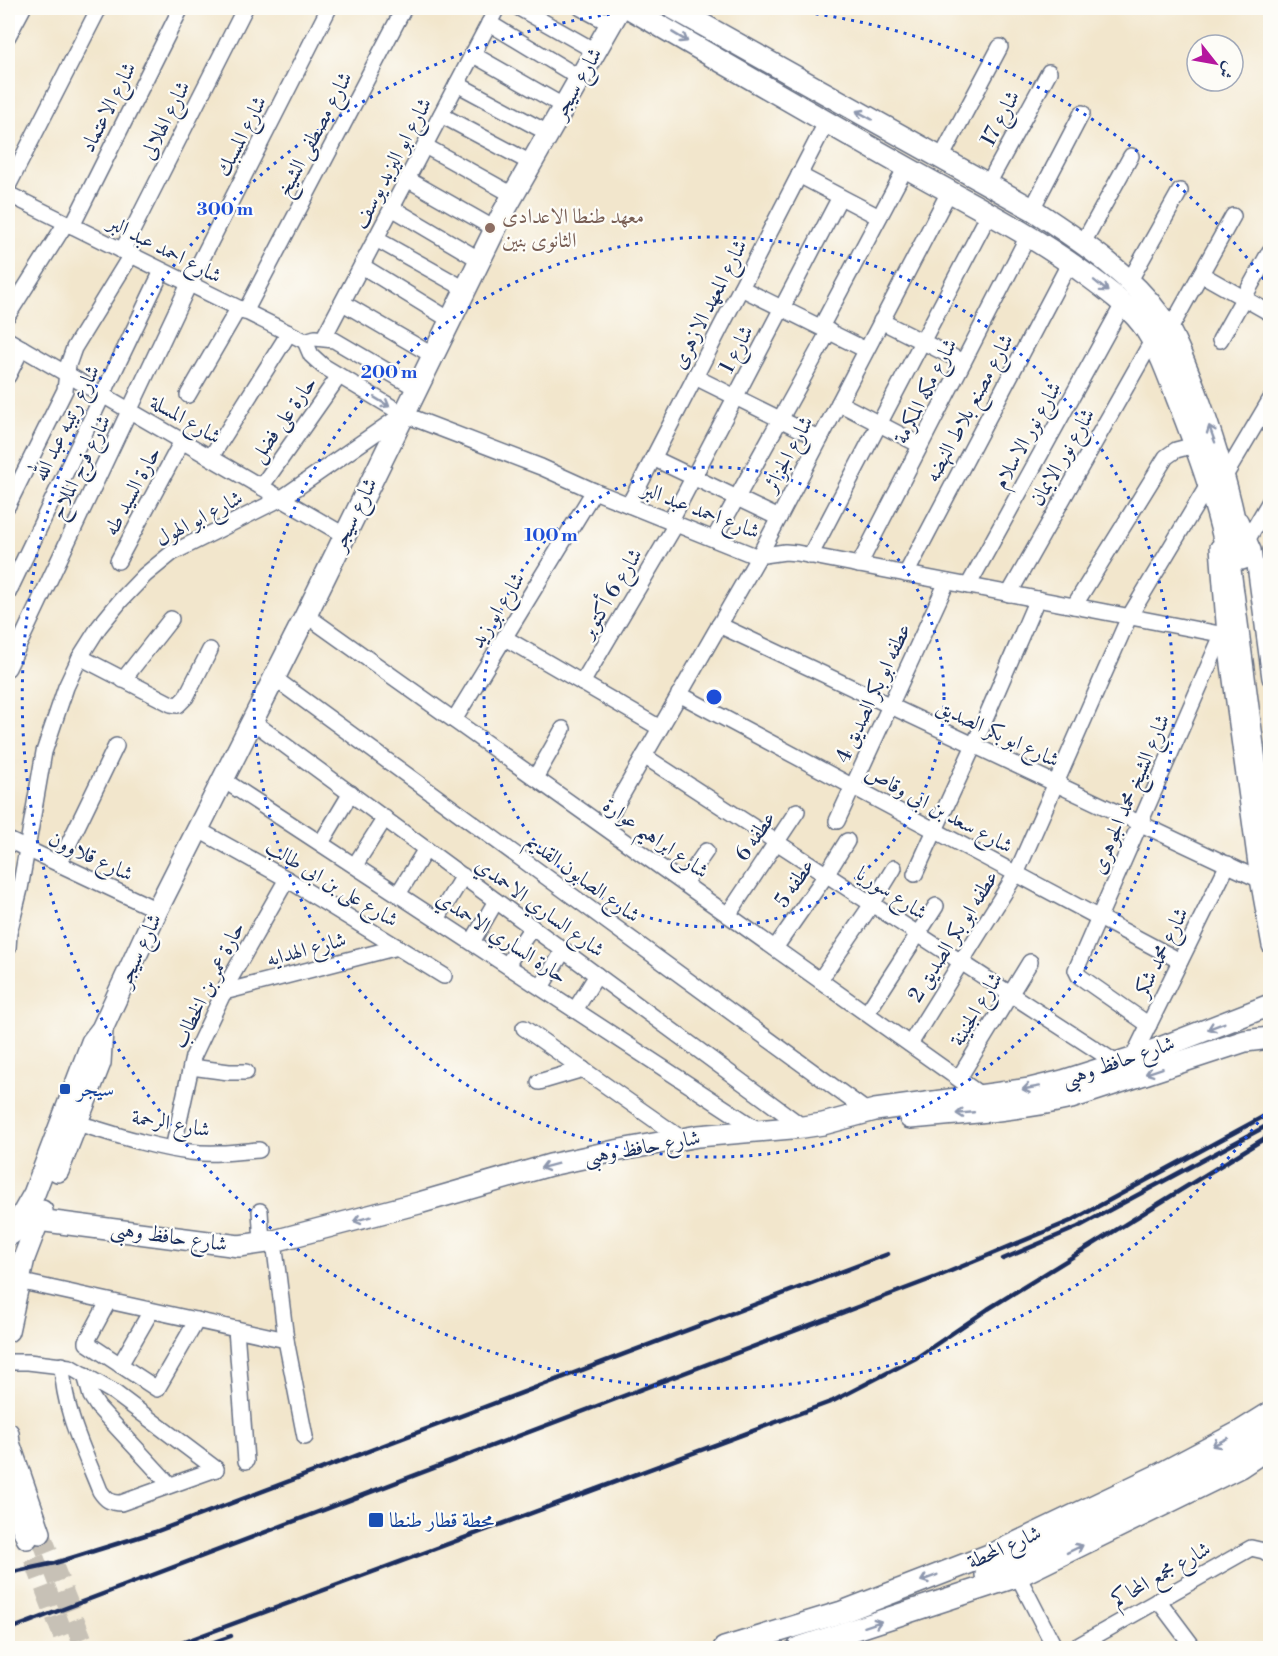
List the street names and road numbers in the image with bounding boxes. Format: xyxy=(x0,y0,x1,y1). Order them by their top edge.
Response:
street label: شارع سيجر xyxy=(546,43,612,127)
street label: شارع الاعتماد xyxy=(75,58,146,159)
street label: شارع مصطفى الشيخ xyxy=(271,68,363,204)
street label: شارع الهلالى xyxy=(135,77,200,166)
street label: شارع 17 xyxy=(975,86,1030,153)
street label: شارع المسبك xyxy=(211,92,277,183)
street label: شارع ابو اليزيد يوسف xyxy=(347,93,442,235)
street label: شارع احمد عبد البر xyxy=(100,209,226,293)
street label: شارع المعهد الازهرى xyxy=(666,235,757,375)
street label: شارع 1 xyxy=(714,321,763,379)
street label: شارع مصنع بلاط النهضه xyxy=(920,330,1024,489)
street label: شارع مكه المكرمة xyxy=(888,334,967,450)
street label: شارع رتيبه عبد الله xyxy=(23,359,110,488)
street label: حارة على فضل xyxy=(245,371,325,469)
street label: شارع نور الاسلام xyxy=(988,377,1072,496)
street label: شارع المسلة xyxy=(143,389,225,454)
street label: شارع نور الايمان xyxy=(1024,404,1105,513)
street label: شارع فرج الملاح xyxy=(44,411,122,526)
street label: شارع الجزائر xyxy=(757,412,823,501)
street label: حارة السيد طه xyxy=(99,442,167,541)
street label: شارع سيجر xyxy=(325,474,387,559)
street label: شارع احمد عبد البر xyxy=(635,476,763,549)
street label: شارع ابو الهول xyxy=(151,485,249,556)
street label: شارع 6 أكتوبر xyxy=(571,542,652,647)
street label: شارع ابو زيد xyxy=(464,568,535,655)
street label: عطفه ابو بكر الصديق 4 xyxy=(830,620,918,767)
street label: شارع ابو بكر الصديق xyxy=(930,694,1063,777)
street label: شارع الشيخ محمد الجوهرى xyxy=(1086,711,1181,880)
street label: شارع سعد بن ابى وقاص xyxy=(858,760,1017,863)
street label: شارع ابراهيم عوارة xyxy=(593,793,713,891)
street label: عطفه 6 xyxy=(730,807,782,866)
street label: شارع قلاوون xyxy=(42,826,137,891)
street label: شارع الصابون القديم xyxy=(518,829,645,932)
street label: شارع على بن ابى طالب xyxy=(258,834,403,937)
street label: شارع الساري الاحمدي xyxy=(467,852,609,967)
street label: عطفه 5 xyxy=(769,854,821,913)
street label: شارع سوريا xyxy=(849,861,932,930)
street label: عطفه ابو بكر الصديق 2 xyxy=(903,866,1005,1007)
street label: حارة الساري الاحمدي xyxy=(430,886,572,992)
street label: شارع محمد شكر xyxy=(1128,904,1198,1005)
street label: شارع سيجر xyxy=(111,910,172,995)
street label: حارة عمر بن الخطاب xyxy=(167,918,251,1053)
street label: شارع الهدايه xyxy=(264,927,350,977)
street label: شارع الجنينة xyxy=(945,968,1013,1053)
street label: شارع حافظ وهبى xyxy=(1058,1030,1180,1097)
street label: شارع الرحمة xyxy=(129,1104,212,1148)
street label: شارع حافظ وهبى xyxy=(582,1125,703,1175)
street label: شارع حافظ وهبى xyxy=(108,1216,229,1262)
street label: شارع المحطة xyxy=(963,1520,1047,1579)
street label: شارع مجمع المحاكم xyxy=(1107,1536,1218,1618)

